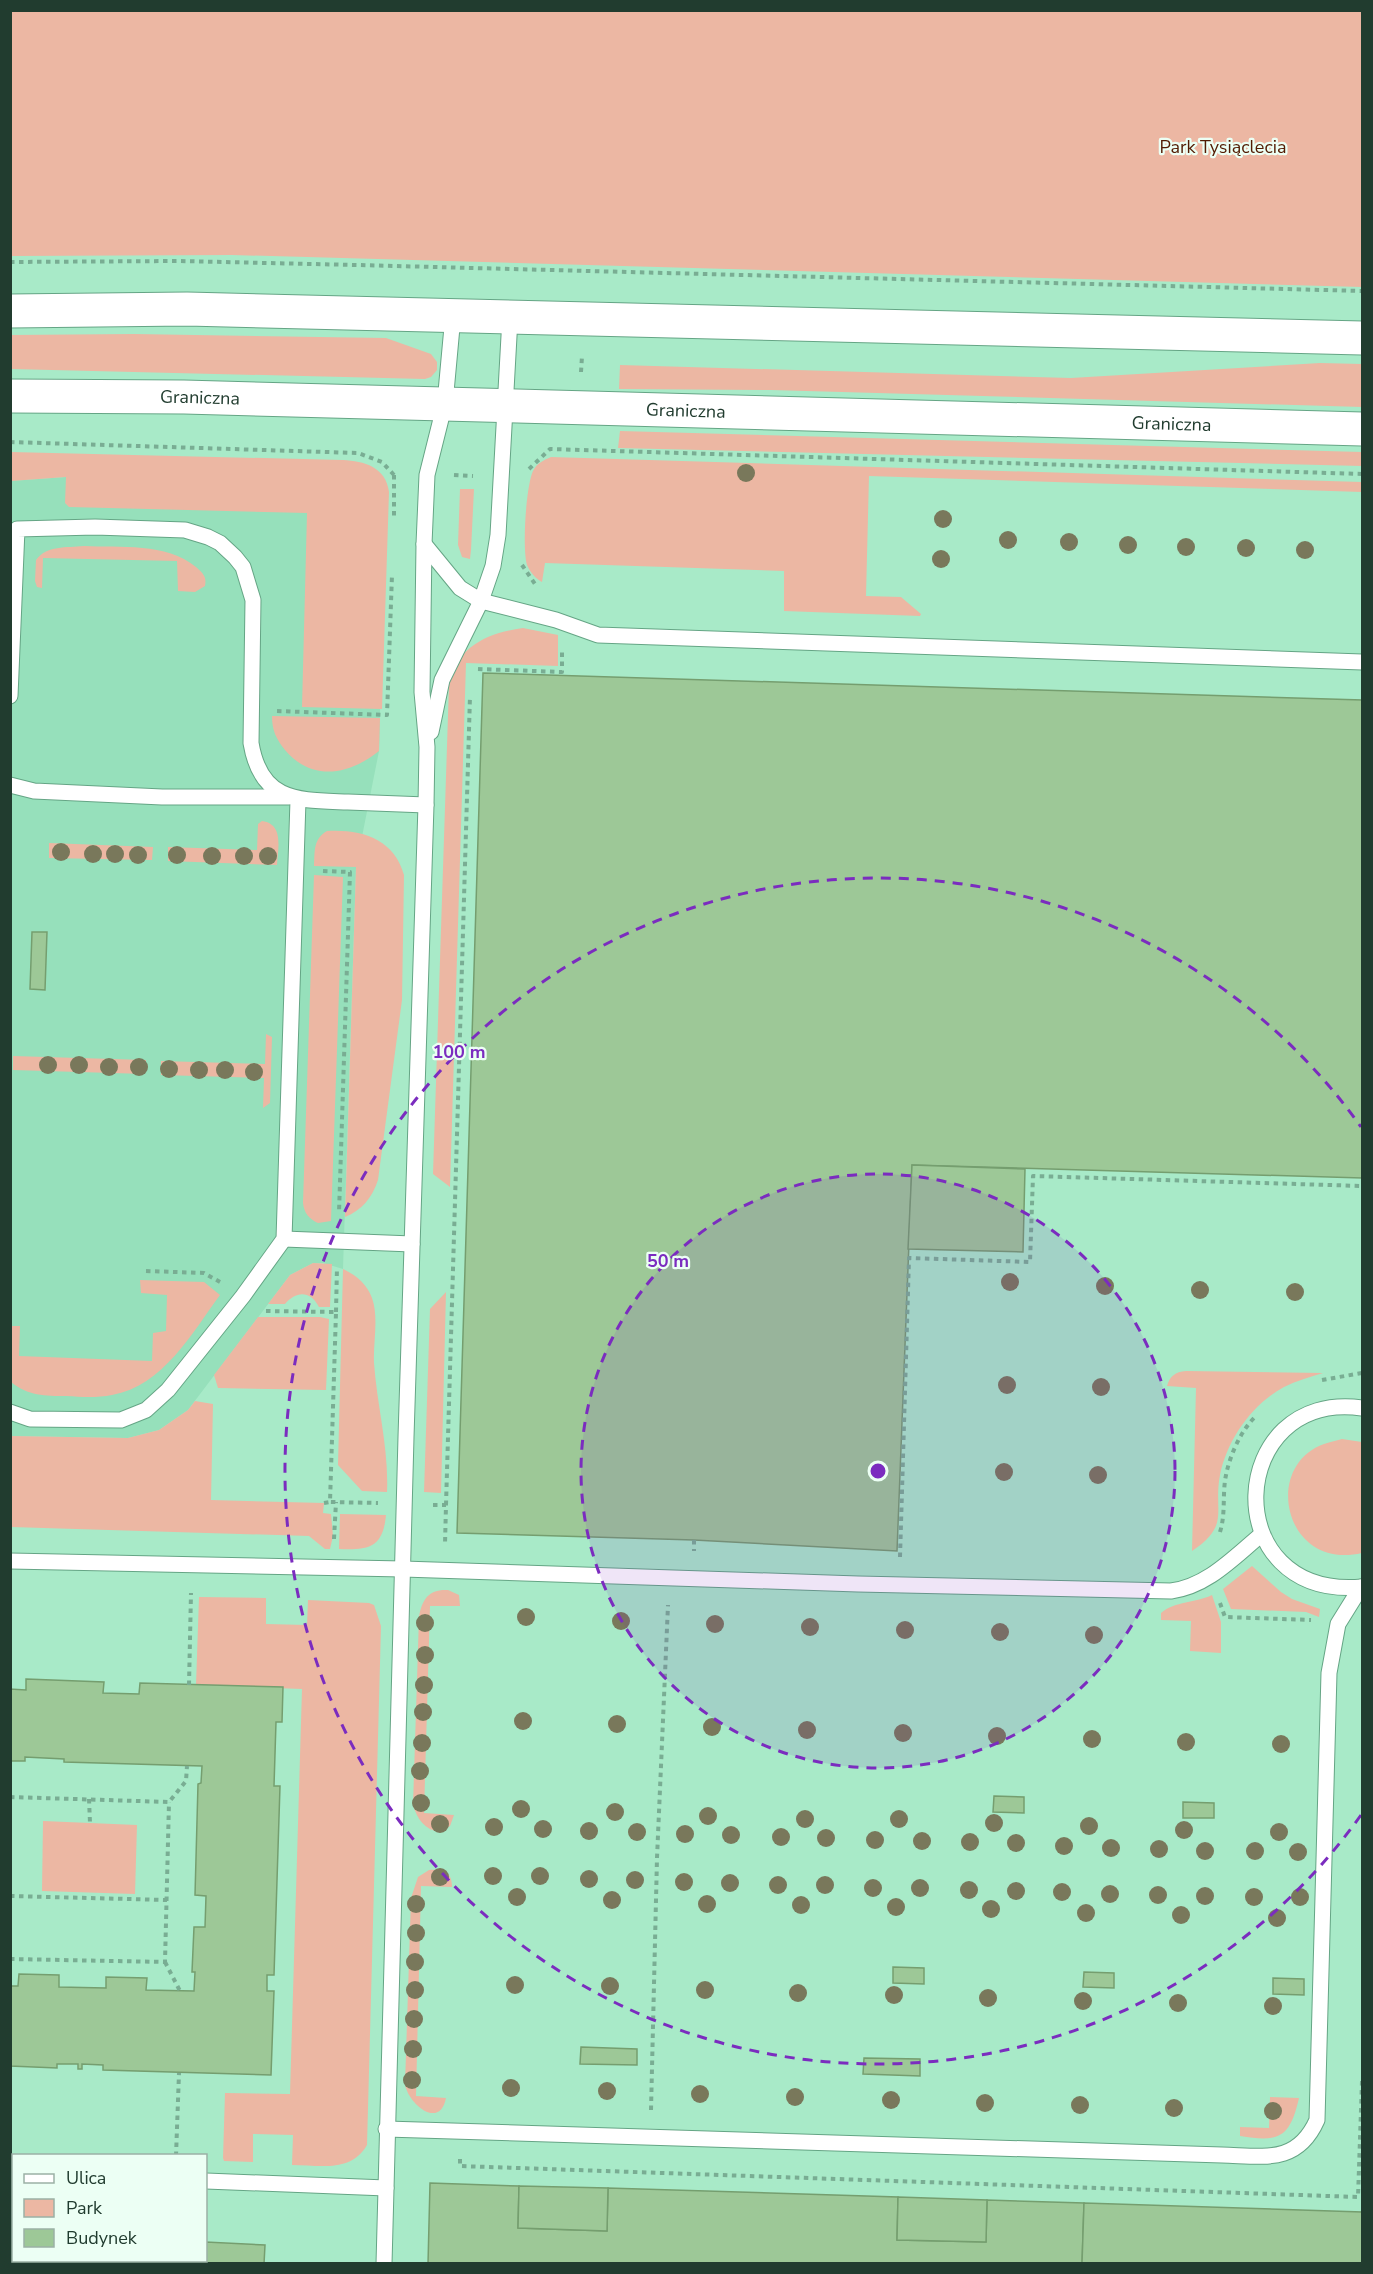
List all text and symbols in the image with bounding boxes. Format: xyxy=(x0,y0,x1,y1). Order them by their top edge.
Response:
park label: Park Tysiąclecia xyxy=(1160,135,1286,159)
street label: Graniczna xyxy=(160,385,240,411)
street label: Graniczna xyxy=(646,398,726,424)
street label: Graniczna xyxy=(1131,411,1212,437)
text: 100 m xyxy=(432,1040,486,1064)
text: 50 m xyxy=(647,1249,689,1273)
centre of rings xyxy=(868,1461,888,1481)
legend xyxy=(12,2154,207,2262)
text: Ulica xyxy=(66,2166,106,2190)
text: Park xyxy=(66,2196,103,2220)
text: Budynek xyxy=(66,2226,138,2250)

